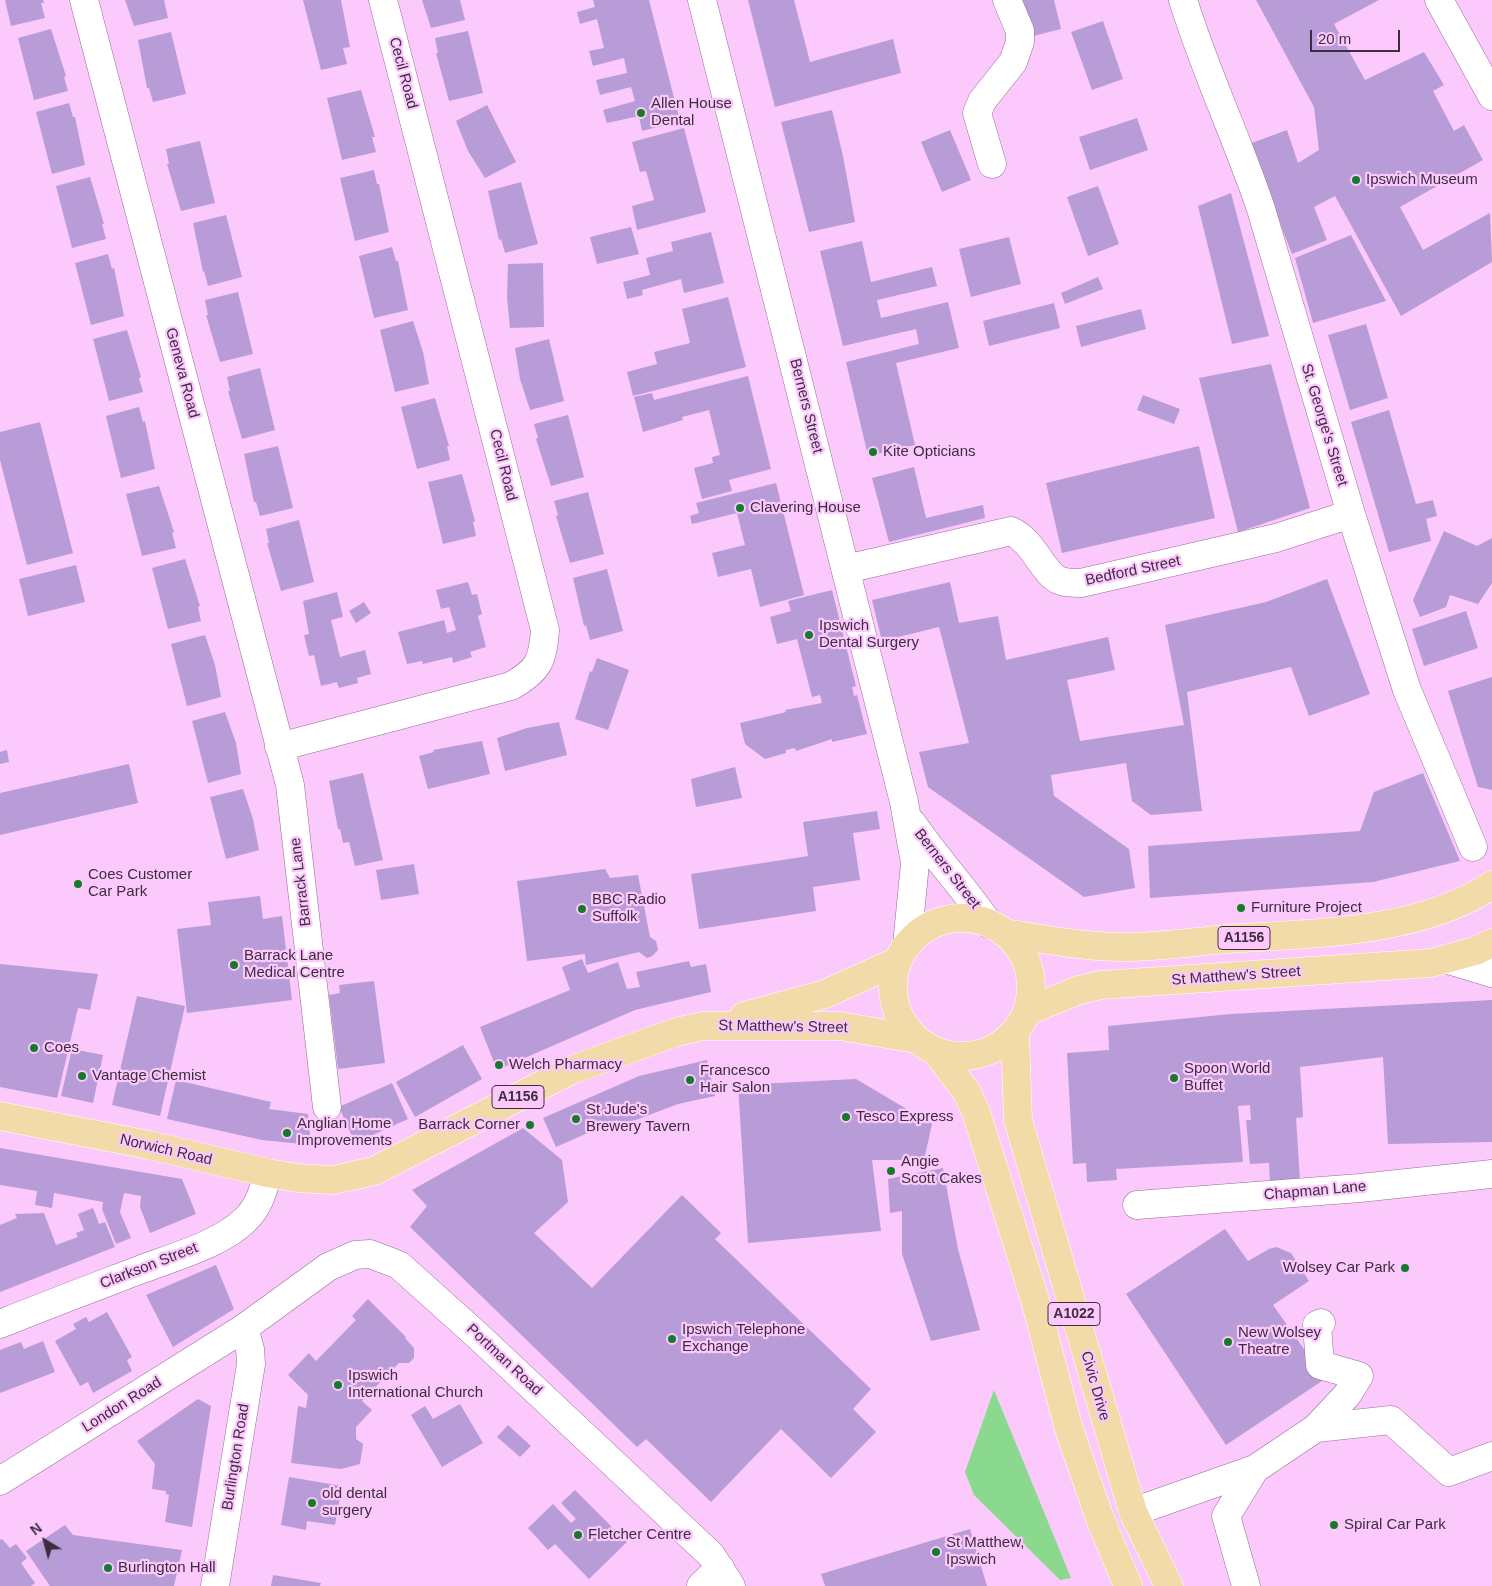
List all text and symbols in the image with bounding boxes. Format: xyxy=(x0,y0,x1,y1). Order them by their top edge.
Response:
scale bar xyxy=(1312,20,1402,52)
text: 20 m xyxy=(1318,30,1351,47)
street label: Cecil Road xyxy=(385,35,421,111)
place label: Allen House Dental xyxy=(651,95,732,130)
marker: Allen House Dental xyxy=(635,107,647,119)
place label: Ipswich Museum xyxy=(1366,171,1478,189)
marker: Ipswich Museum xyxy=(1350,174,1362,186)
street label: Geneva Road xyxy=(161,326,203,420)
street label: Berners Street xyxy=(786,357,826,455)
street label: St. George's Street xyxy=(1297,362,1351,488)
street label: Cecil Road xyxy=(485,427,521,503)
place label: Kite Opticians xyxy=(883,443,976,461)
marker: Kite Opticians xyxy=(867,446,879,458)
place label: Clavering House xyxy=(750,499,861,517)
marker: Clavering House xyxy=(734,502,746,514)
street label: Bedford Street xyxy=(1084,552,1182,590)
place label: Ipswich Dental Surgery xyxy=(819,617,919,652)
marker: Ipswich Dental Surgery xyxy=(803,629,815,641)
street label: Berners Street xyxy=(910,825,984,913)
street label: Barrack Lane xyxy=(287,837,315,927)
place label: Coes Customer Car Park xyxy=(88,866,192,901)
marker: Coes Customer Car Park xyxy=(72,878,84,890)
place label: BBC Radio Suffolk xyxy=(592,891,666,926)
place label: Furniture Project xyxy=(1251,899,1362,917)
marker: Furniture Project xyxy=(1235,902,1247,914)
marker: BBC Radio Suffolk xyxy=(576,903,588,915)
road number: A1156 xyxy=(1218,926,1270,950)
place label: Barrack Lane Medical Centre xyxy=(244,947,345,982)
marker: Barrack Lane Medical Centre xyxy=(228,959,240,971)
street label: St Matthew's Street xyxy=(1171,963,1301,989)
street label: St Matthew's Street xyxy=(718,1017,848,1037)
place label: Coes xyxy=(44,1039,79,1057)
marker: Coes xyxy=(28,1042,40,1054)
place label: Welch Pharmacy xyxy=(509,1056,622,1074)
marker: Welch Pharmacy xyxy=(493,1059,505,1071)
place label: Spoon World Buffet xyxy=(1184,1060,1270,1095)
place label: Francesco Hair Salon xyxy=(700,1062,770,1097)
place label: Vantage Chemist xyxy=(92,1067,206,1085)
marker: Vantage Chemist xyxy=(76,1070,88,1082)
marker: Spoon World Buffet xyxy=(1168,1072,1180,1084)
marker: Francesco Hair Salon xyxy=(684,1074,696,1086)
road number: A1156 xyxy=(492,1086,544,1108)
place label: St Jude's Brewery Tavern xyxy=(586,1101,690,1136)
place label: Tesco Express xyxy=(856,1108,954,1126)
marker: Tesco Express xyxy=(840,1111,852,1123)
marker: St Jude's Brewery Tavern xyxy=(570,1113,582,1125)
place label: Anglian Home Improvements xyxy=(297,1115,392,1150)
place label: Barrack Corner xyxy=(418,1116,520,1134)
marker: Barrack Corner xyxy=(524,1119,536,1131)
marker: Anglian Home Improvements xyxy=(281,1127,293,1139)
street label: Norwich Road xyxy=(118,1131,214,1169)
place label: Angie Scott Cakes xyxy=(901,1153,982,1188)
marker: Angie Scott Cakes xyxy=(885,1165,897,1177)
street label: Chapman Lane xyxy=(1263,1178,1367,1204)
street label: Clarkson Street xyxy=(98,1239,200,1293)
place label: Wolsey Car Park xyxy=(1283,1259,1395,1277)
marker: Wolsey Car Park xyxy=(1399,1262,1411,1274)
road number: A1022 xyxy=(1048,1302,1100,1326)
street label: Portman Road xyxy=(462,1320,546,1400)
place label: Ipswich Telephone Exchange xyxy=(682,1321,805,1356)
place label: New Wolsey Theatre xyxy=(1238,1324,1321,1359)
marker: Ipswich Telephone Exchange xyxy=(666,1333,678,1345)
marker: New Wolsey Theatre xyxy=(1222,1336,1234,1348)
street label: Civic Drive xyxy=(1076,1349,1114,1423)
place label: Ipswich International Church xyxy=(348,1367,483,1402)
street label: London Road xyxy=(79,1373,165,1437)
marker: Ipswich International Church xyxy=(332,1379,344,1391)
street label: Burlington Road xyxy=(219,1402,253,1512)
place label: old dental surgery xyxy=(322,1485,387,1520)
marker: old dental surgery xyxy=(306,1497,318,1509)
north arrow xyxy=(20,1516,70,1566)
place label: Spiral Car Park xyxy=(1344,1516,1446,1534)
marker: Spiral Car Park xyxy=(1328,1519,1340,1531)
text: N xyxy=(27,1520,45,1538)
place label: Fletcher Centre xyxy=(588,1526,691,1544)
marker: Fletcher Centre xyxy=(572,1529,584,1541)
place label: St Matthew, Ipswich xyxy=(946,1534,1024,1569)
marker: St Matthew, Ipswich xyxy=(930,1546,942,1558)
place label: Burlington Hall xyxy=(118,1559,216,1577)
marker: Burlington Hall xyxy=(102,1562,114,1574)

